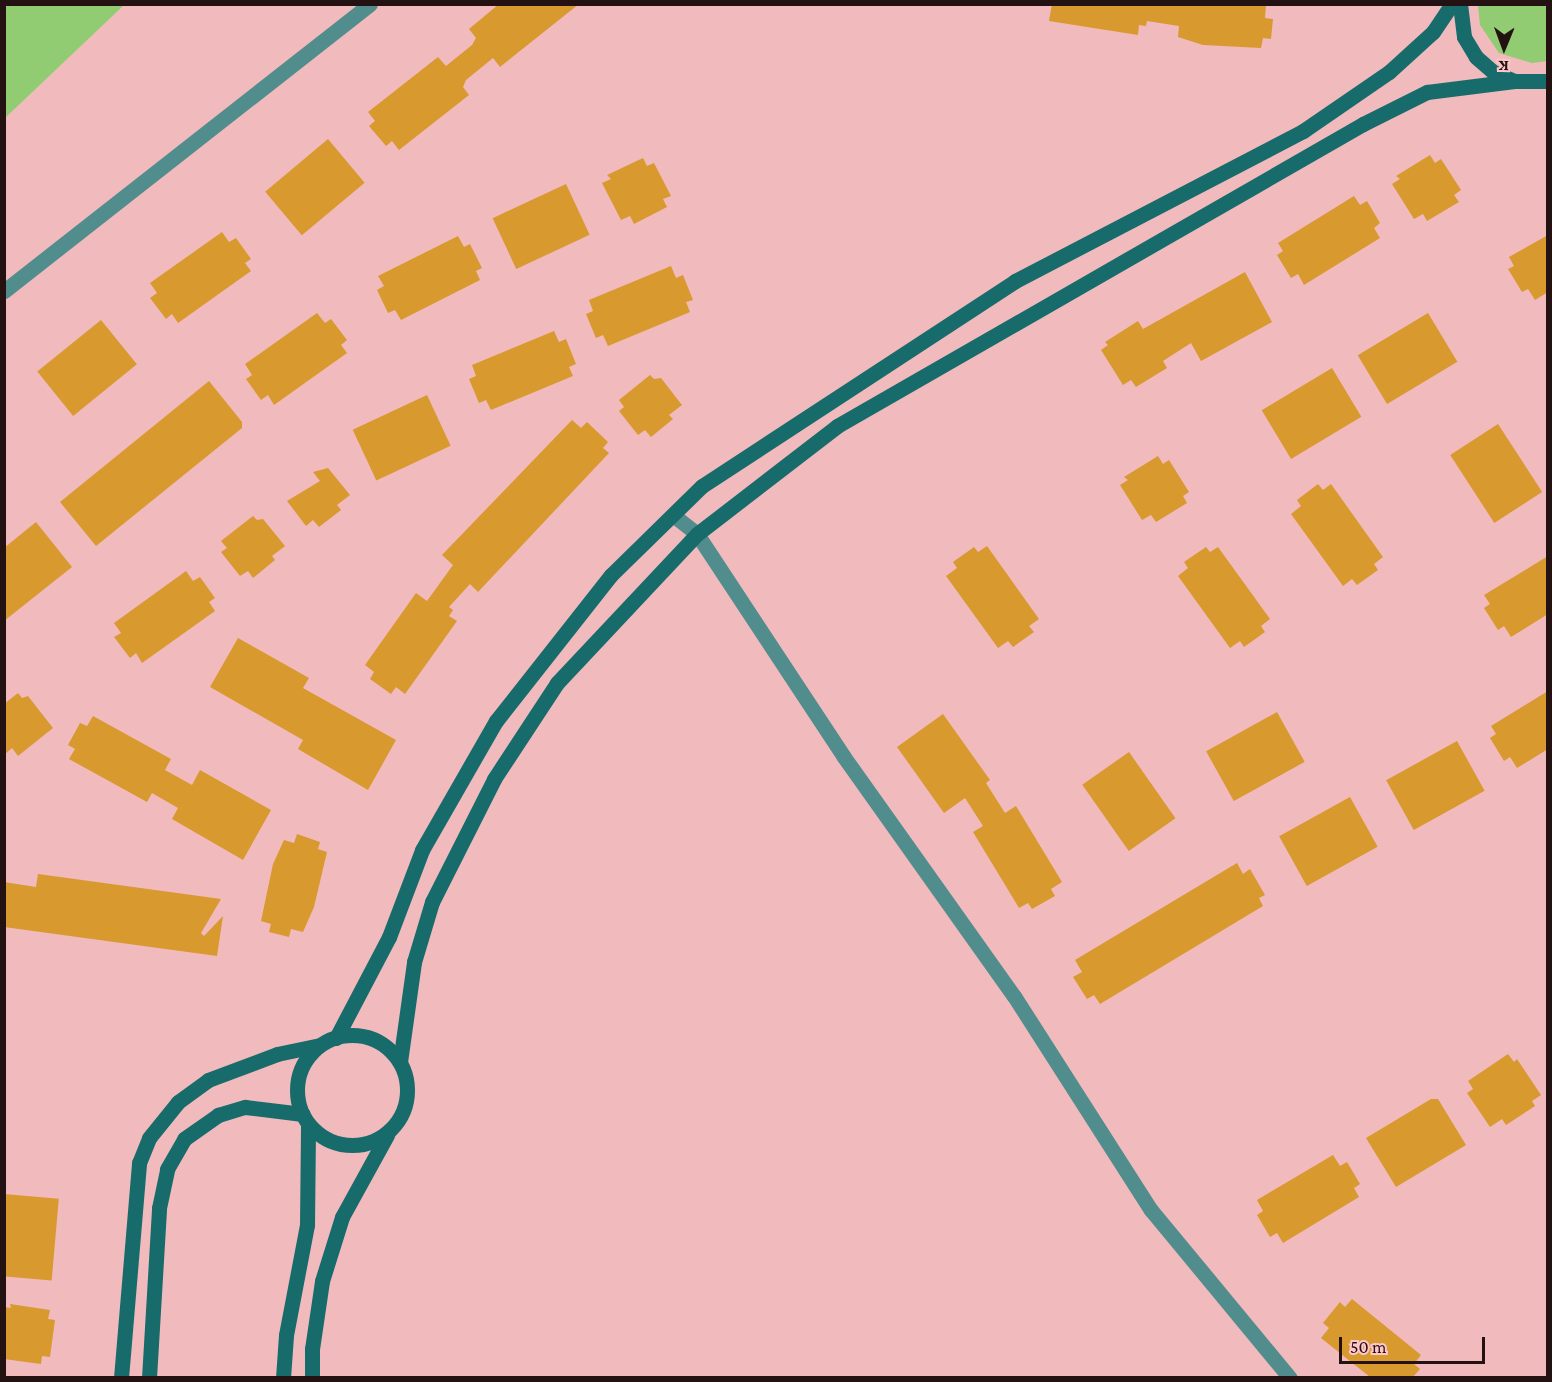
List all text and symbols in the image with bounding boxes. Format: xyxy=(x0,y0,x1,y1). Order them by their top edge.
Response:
north arrow xyxy=(1474,18,1534,78)
text: K xyxy=(1498,58,1509,75)
scale bar xyxy=(1342,1325,1488,1363)
text: 50 m xyxy=(1350,1337,1387,1357)

